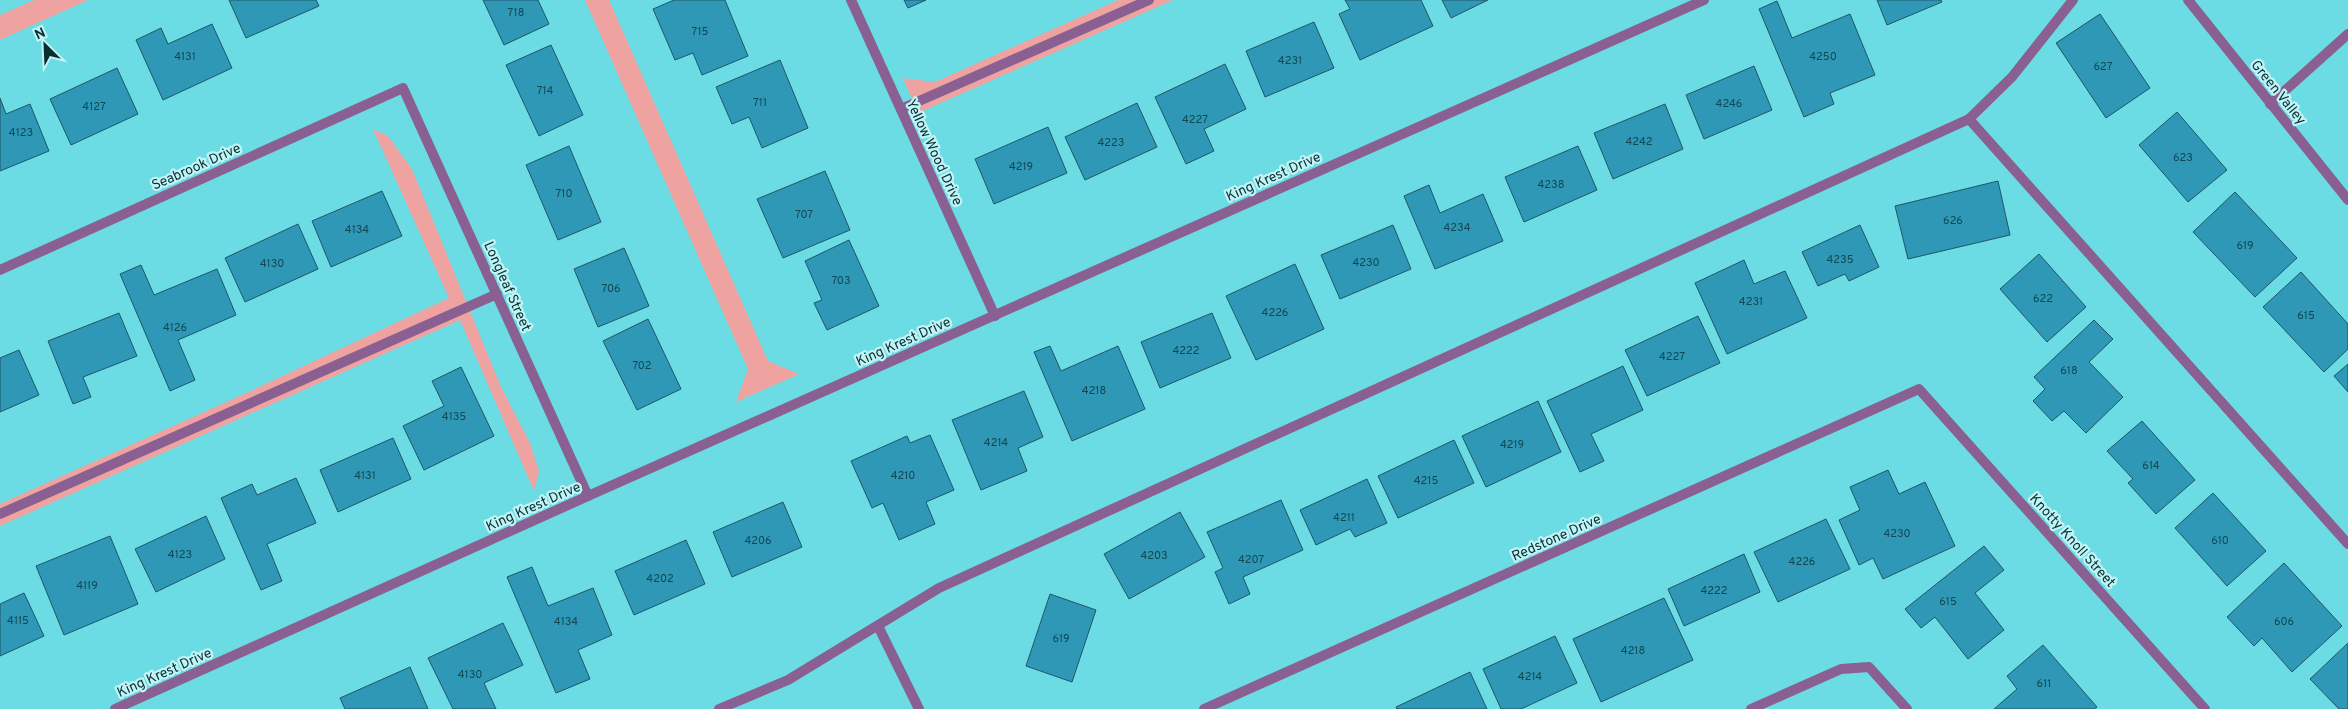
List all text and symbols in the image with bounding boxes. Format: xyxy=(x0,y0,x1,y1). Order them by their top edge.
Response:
house number: 718 xyxy=(508,6,524,20)
north arrow xyxy=(20,20,70,70)
text: N xyxy=(32,25,48,44)
house number: 715 xyxy=(692,25,709,39)
house number: 4131 xyxy=(174,50,196,64)
house number: 4250 xyxy=(1809,50,1837,64)
house number: 4231 xyxy=(1278,54,1302,68)
street label: Green Valley xyxy=(2247,57,2309,129)
house number: 627 xyxy=(2094,60,2113,74)
house number: 714 xyxy=(537,84,553,98)
house number: 711 xyxy=(753,96,767,110)
street label: Yellow Wood Drive xyxy=(902,97,966,208)
house number: 4246 xyxy=(1716,97,1742,111)
house number: 4127 xyxy=(82,100,106,114)
house number: 4227 xyxy=(1182,113,1208,127)
house number: 4123 xyxy=(9,126,33,140)
house number: 4242 xyxy=(1625,135,1653,149)
house number: 4223 xyxy=(1098,136,1124,150)
street label: Seabrook Drive xyxy=(149,140,244,195)
street label: King Krest Drive xyxy=(1224,149,1324,206)
house number: 623 xyxy=(2173,151,2193,165)
house number: 4219 xyxy=(1009,160,1033,174)
house number: 4238 xyxy=(1538,178,1564,192)
house number: 710 xyxy=(555,187,573,201)
house number: 707 xyxy=(795,208,813,222)
house number: 626 xyxy=(1943,214,1963,228)
house number: 4234 xyxy=(1443,221,1471,235)
house number: 4134 xyxy=(345,223,369,237)
street label: Longleaf Street xyxy=(479,239,534,334)
house number: 619 xyxy=(2236,239,2254,253)
house number: 4235 xyxy=(1826,253,1854,267)
house number: 4230 xyxy=(1352,256,1380,270)
house number: 4130 xyxy=(260,257,284,271)
house number: 703 xyxy=(831,274,851,288)
house number: 706 xyxy=(601,282,621,296)
house number: 622 xyxy=(2033,292,2053,306)
house number: 4231 xyxy=(1739,295,1763,309)
house number: 4226 xyxy=(1262,306,1288,320)
house number: 615 xyxy=(2297,309,2315,323)
street label: King Krest Drive xyxy=(854,314,954,371)
house number: 4126 xyxy=(163,321,187,335)
house number: 4222 xyxy=(1172,344,1200,358)
house number: 4227 xyxy=(1659,350,1685,364)
house number: 702 xyxy=(632,359,652,373)
house number: 618 xyxy=(2060,364,2078,378)
house number: 4218 xyxy=(1082,384,1106,398)
house number: 4135 xyxy=(442,410,466,424)
house number: 4214 xyxy=(984,436,1008,450)
house number: 4219 xyxy=(1500,438,1524,452)
house number: 614 xyxy=(2142,459,2160,473)
house number: 4131 xyxy=(354,469,376,483)
house number: 4210 xyxy=(891,469,915,483)
house number: 4215 xyxy=(1414,474,1438,488)
street label: King Krest Drive xyxy=(484,479,584,536)
street label: Knotty Knoll Street xyxy=(2025,491,2118,591)
house number: 4211 xyxy=(1333,511,1355,525)
street label: Redstone Drive xyxy=(1509,511,1604,566)
house number: 4230 xyxy=(1883,527,1911,541)
house number: 4206 xyxy=(744,534,772,548)
house number: 610 xyxy=(2211,534,2229,548)
house number: 4123 xyxy=(168,548,192,562)
house number: 4203 xyxy=(1140,549,1168,563)
house number: 4207 xyxy=(1238,553,1264,567)
house number: 4226 xyxy=(1789,555,1815,569)
house number: 4202 xyxy=(646,572,674,586)
house number: 4119 xyxy=(76,579,98,593)
house number: 4222 xyxy=(1700,584,1728,598)
house number: 615 xyxy=(1939,595,1957,609)
house number: 4115 xyxy=(7,614,29,628)
house number: 4134 xyxy=(554,615,578,629)
house number: 606 xyxy=(2274,615,2294,629)
house number: 619 xyxy=(1052,632,1070,646)
house number: 4218 xyxy=(1621,644,1645,658)
street label: King Krest Drive xyxy=(115,645,215,702)
house number: 4130 xyxy=(458,668,482,682)
house number: 4214 xyxy=(1518,670,1542,684)
house number: 611 xyxy=(2037,677,2051,691)

